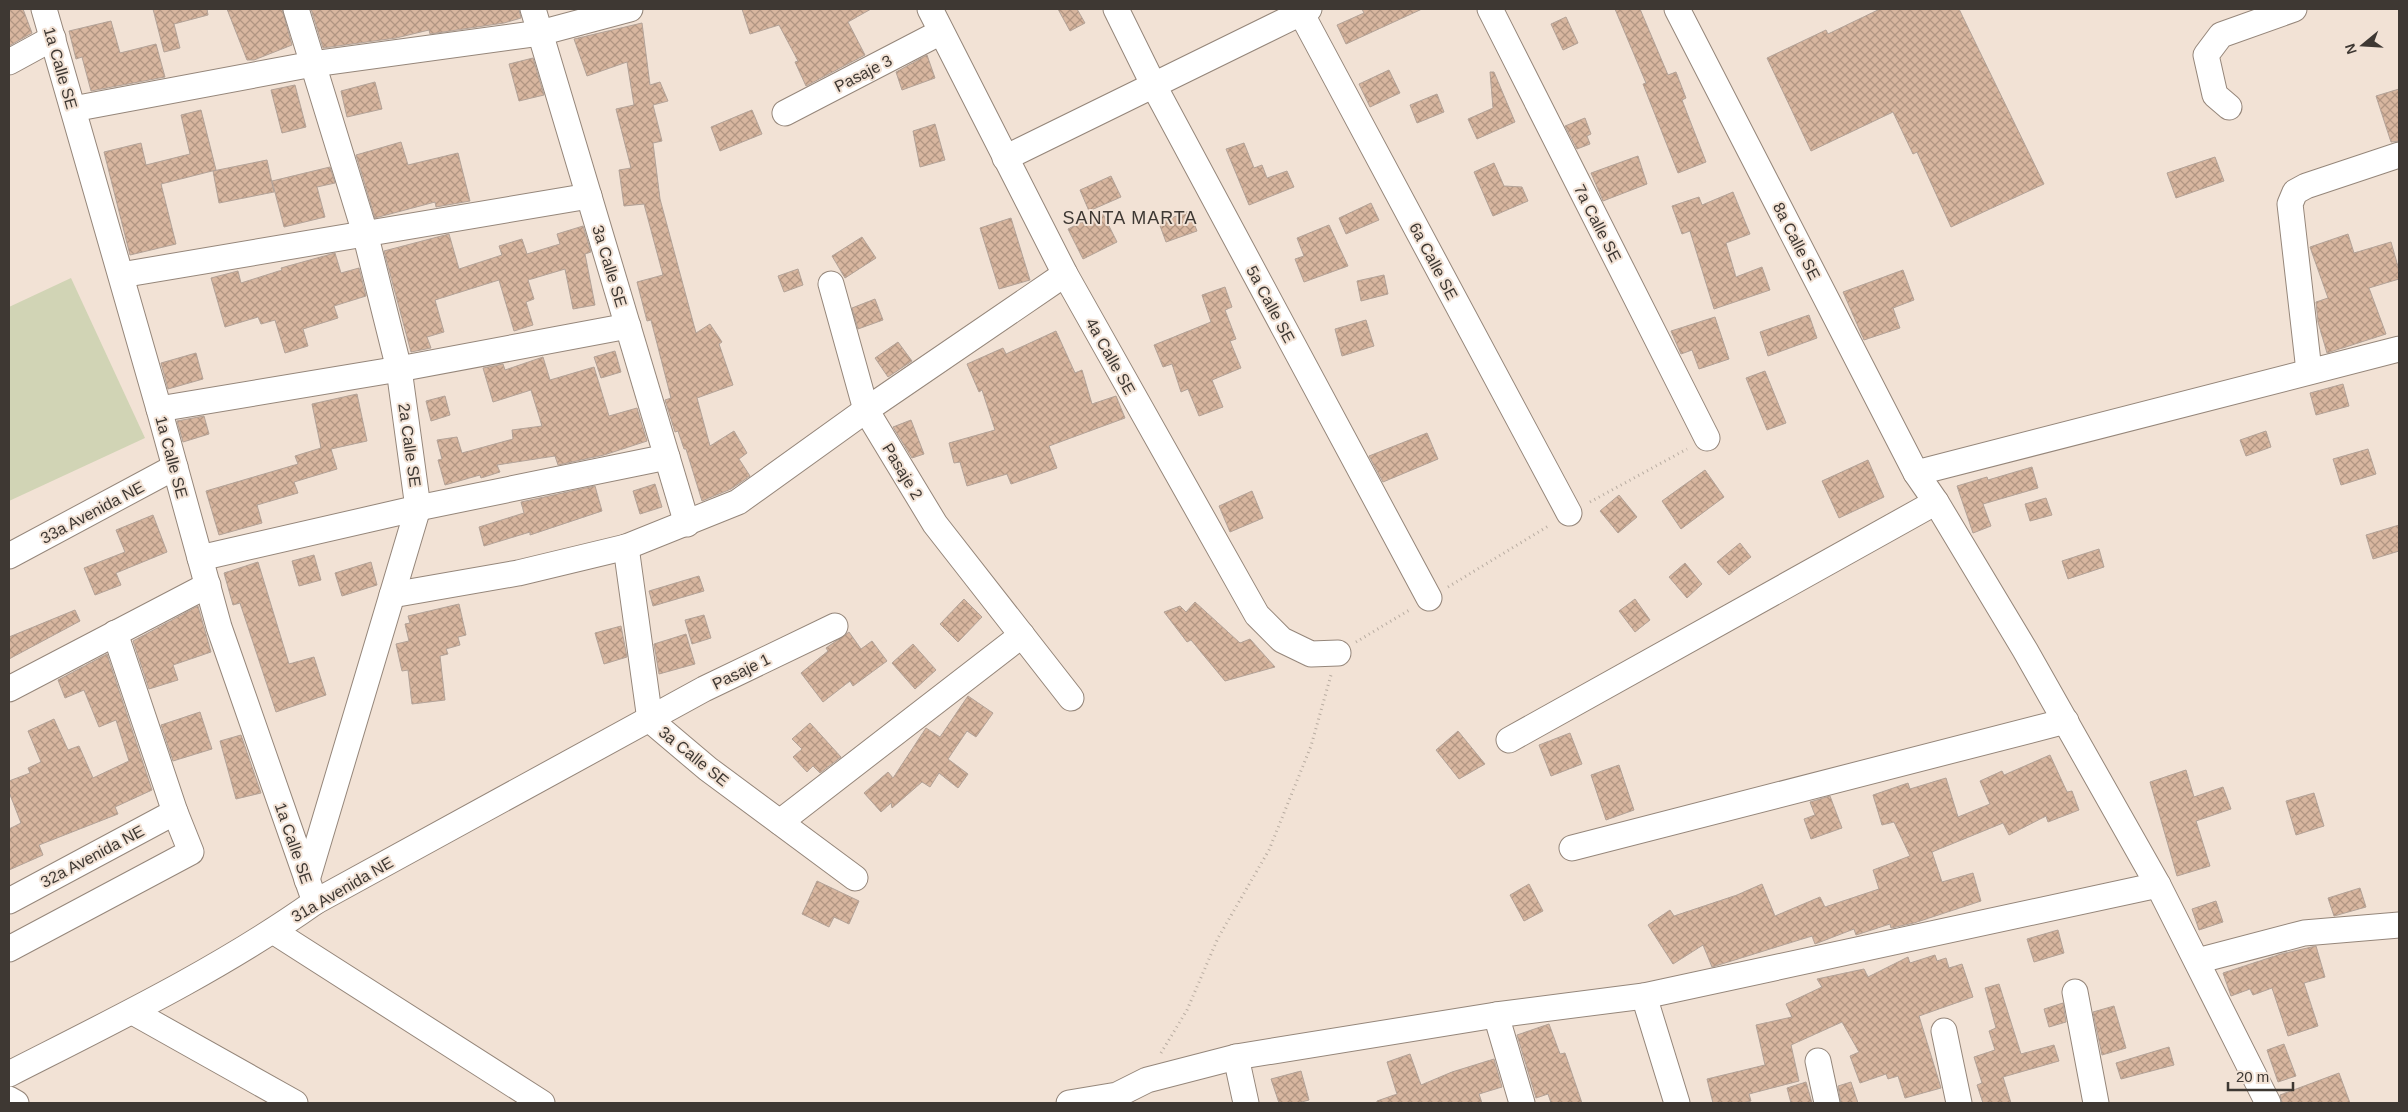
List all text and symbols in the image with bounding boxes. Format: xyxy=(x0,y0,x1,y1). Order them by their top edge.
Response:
north arrow xyxy=(2338,20,2388,70)
street label: 1a Calle SE xyxy=(41,25,80,111)
text: N xyxy=(2341,42,2360,56)
street label: Pasaje 3 xyxy=(832,52,895,95)
street label: 7a Calle SE xyxy=(1571,182,1624,265)
street label: 8a Calle SE xyxy=(1770,200,1823,283)
district label: SANTA MARTA xyxy=(1062,208,1198,228)
street label: 6a Calle SE xyxy=(1406,220,1461,303)
street label: 3a Calle SE xyxy=(589,223,630,309)
street label: 5a Calle SE xyxy=(1243,263,1298,346)
street label: 4a Calle SE xyxy=(1083,315,1138,397)
street label: 2a Calle SE xyxy=(395,402,424,488)
street label: 1a Calle SE xyxy=(152,414,191,500)
street label: Pasaje 2 xyxy=(879,440,926,502)
street label: 33a Avenida NE xyxy=(38,478,147,547)
street label: Pasaje 1 xyxy=(710,650,773,693)
street label: 3a Calle SE xyxy=(656,723,732,790)
street label: 1a Calle SE xyxy=(272,800,315,886)
street label: 32a Avenida NE xyxy=(38,822,147,891)
street label: 31a Avenida NE xyxy=(288,853,396,925)
scale bar xyxy=(2228,1060,2293,1092)
text: 20 m xyxy=(2236,1068,2269,1085)

